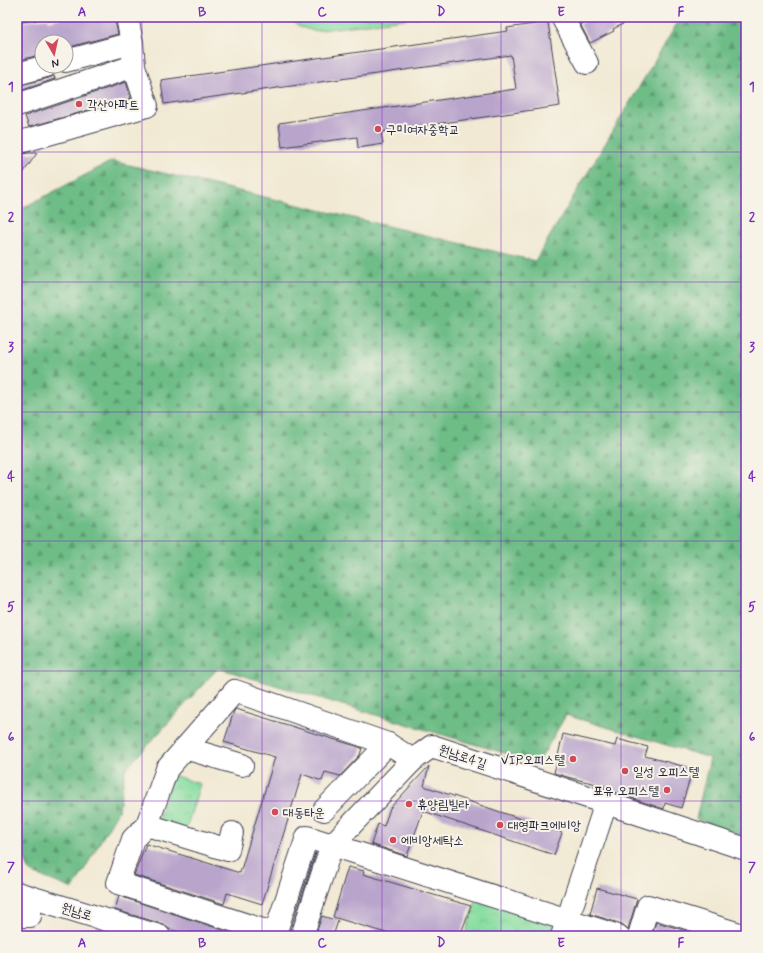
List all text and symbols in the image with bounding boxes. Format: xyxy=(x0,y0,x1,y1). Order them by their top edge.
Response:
text: A xyxy=(78,4,86,21)
text: B xyxy=(198,4,207,21)
text: C xyxy=(317,4,327,21)
text: D xyxy=(437,4,446,21)
text: E xyxy=(557,4,565,21)
text: F xyxy=(678,4,685,21)
north arrow xyxy=(34,34,74,74)
text: N xyxy=(51,55,60,70)
text: 1 xyxy=(8,79,14,96)
text: 1 xyxy=(749,79,755,96)
place label: 각산아파트 xyxy=(87,97,139,114)
marker: 각산아파트 xyxy=(74,99,84,109)
place label: 구미여자중학교 xyxy=(386,122,459,139)
marker: 구미여자중학교 xyxy=(373,124,383,134)
text: 2 xyxy=(8,209,15,226)
text: 2 xyxy=(749,209,756,226)
text: 3 xyxy=(8,339,14,356)
text: 3 xyxy=(749,339,755,356)
text: 4 xyxy=(7,469,15,486)
text: 4 xyxy=(748,469,756,486)
text: 5 xyxy=(7,599,15,616)
text: 5 xyxy=(748,599,756,616)
text: 6 xyxy=(8,729,15,746)
text: 6 xyxy=(749,729,756,746)
street label: 원남로4길 xyxy=(436,742,489,773)
place label: VIP오피스텔 xyxy=(501,752,566,769)
marker: VIP오피스텔 xyxy=(568,754,578,764)
place label: 일성 오피스텔 xyxy=(633,764,700,781)
marker: 일성 오피스텔 xyxy=(620,766,630,776)
place label: 표유 오피스텔 xyxy=(593,783,660,800)
marker: 표유 오피스텔 xyxy=(662,785,672,795)
place label: 휴양림빌라 xyxy=(417,797,470,814)
marker: 휴양림빌라 xyxy=(404,799,414,809)
place label: 대동타운 xyxy=(283,805,325,822)
marker: 대동타운 xyxy=(270,807,280,817)
place label: 대영파크에비앙 xyxy=(508,818,581,835)
marker: 대영파크에비앙 xyxy=(495,820,505,830)
place label: 에비앙세탁소 xyxy=(401,833,464,850)
marker: 에비앙세탁소 xyxy=(388,835,398,845)
text: 7 xyxy=(7,859,15,876)
text: 7 xyxy=(748,859,756,876)
street label: 원남로 xyxy=(59,900,94,925)
text: A xyxy=(78,935,86,952)
text: B xyxy=(198,935,207,952)
text: C xyxy=(317,935,327,952)
text: D xyxy=(437,935,446,952)
text: E xyxy=(557,935,565,952)
text: F xyxy=(678,935,685,952)

